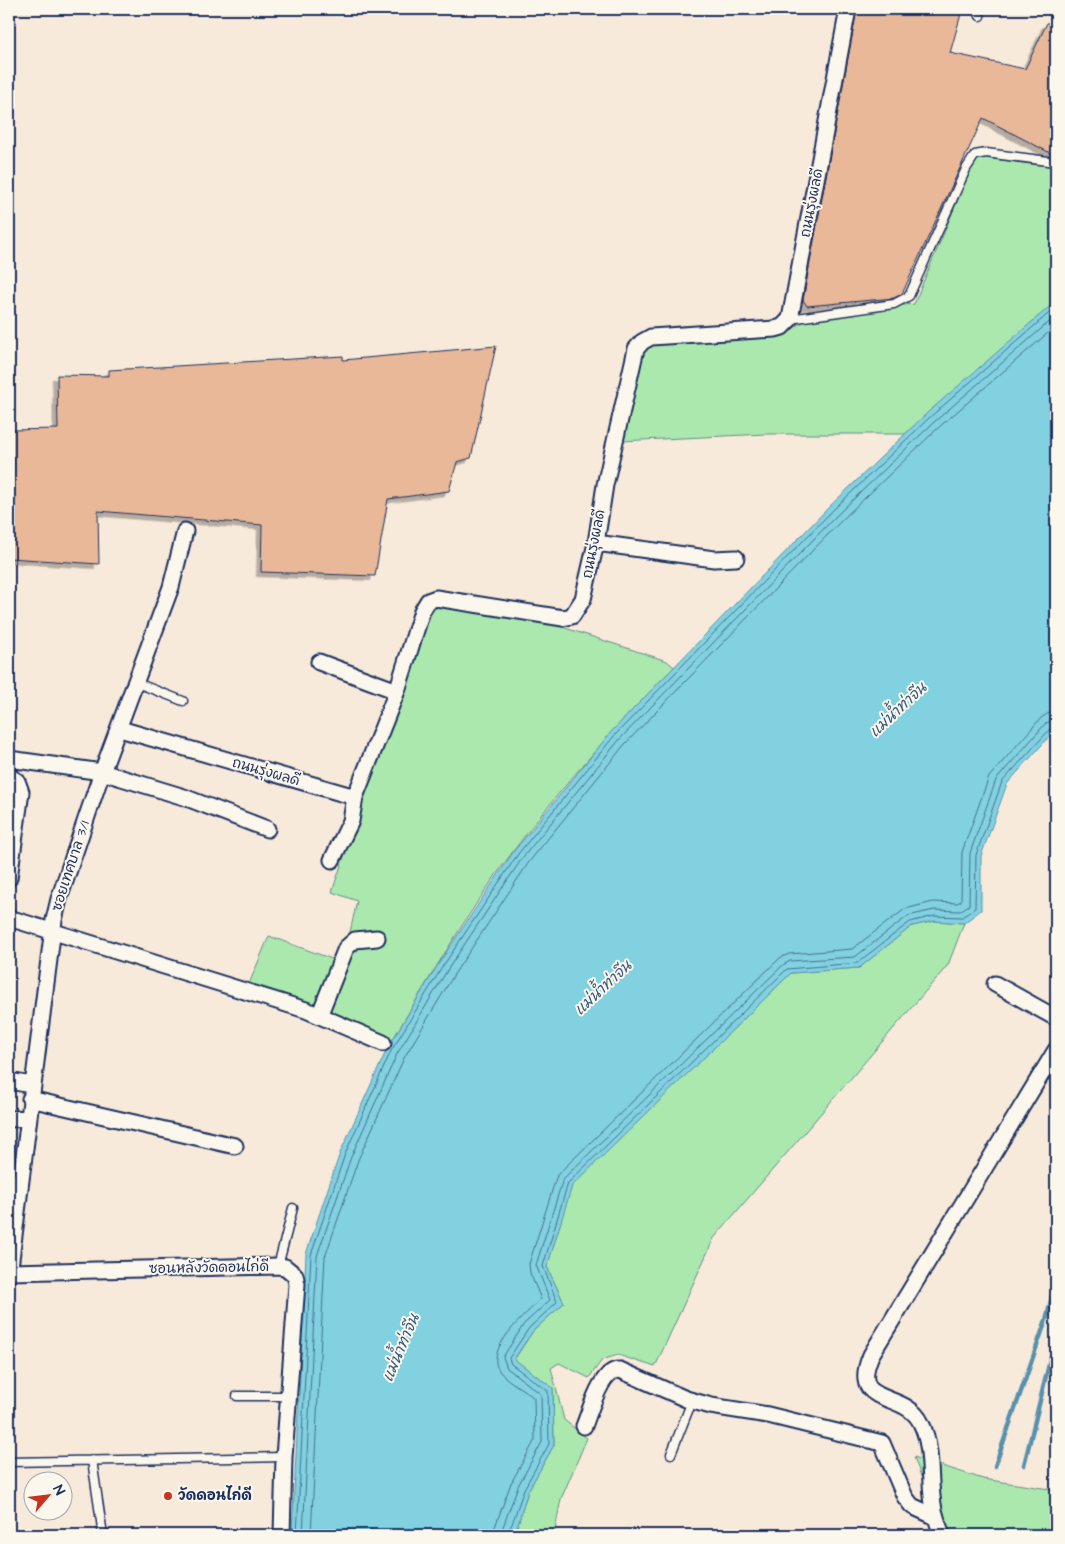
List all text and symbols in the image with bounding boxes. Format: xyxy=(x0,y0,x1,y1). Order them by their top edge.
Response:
street label: ถนนรุ่งผลดี xyxy=(796,167,828,239)
street label: ถนนรุ่งผลดี xyxy=(578,508,610,580)
water label: แม่น้ำท่าจีน xyxy=(862,674,932,742)
street label: ถนนรุ่งผลดี xyxy=(230,753,302,791)
street label: ซอยเทศบาล 3/1 xyxy=(47,818,95,914)
water label: แม่น้ำท่าจีน xyxy=(567,952,637,1020)
street label: ซอนหลังวัดดอนไก่ดี xyxy=(149,1257,269,1279)
water label: แม่น้ำท่าจีน xyxy=(374,1309,425,1385)
north arrow xyxy=(22,1472,72,1522)
text: N xyxy=(48,1482,70,1499)
place label: วัดดอนไก่ดี xyxy=(178,1485,252,1506)
marker: วัดดอนไก่ดี xyxy=(162,1490,174,1502)

